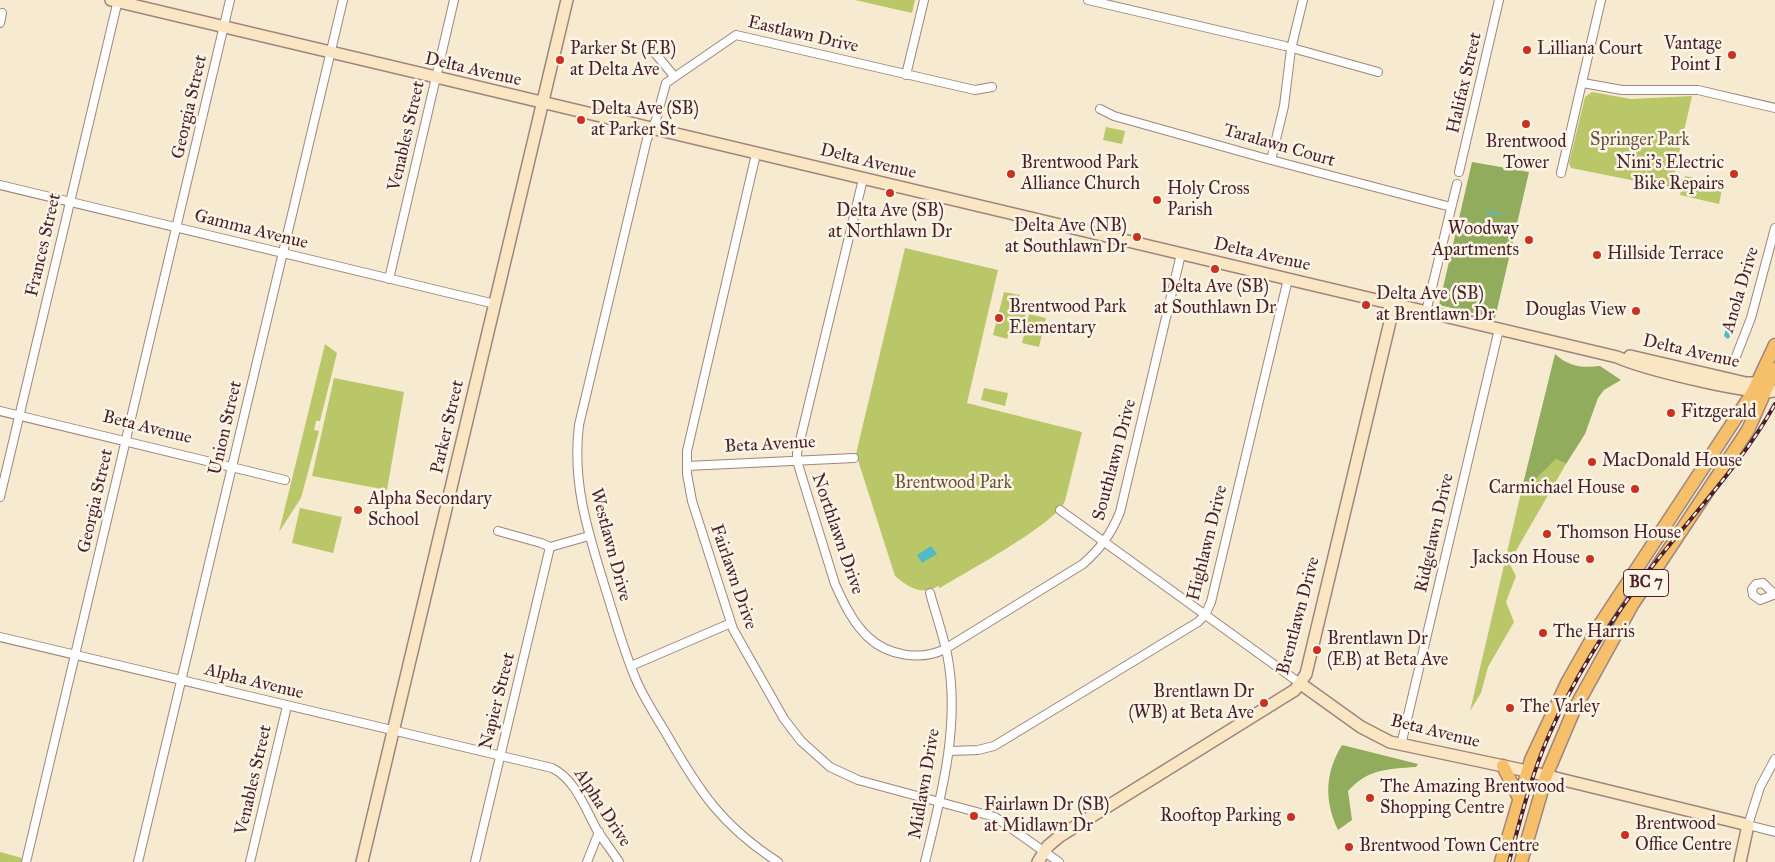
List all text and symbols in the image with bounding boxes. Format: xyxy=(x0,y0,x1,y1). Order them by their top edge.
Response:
street label: Eastlawn Drive xyxy=(746,12,860,58)
street label: Halifax Street xyxy=(1443,30,1487,136)
place label: Vantage Point I xyxy=(1664,34,1722,76)
place label: Parker St (EB) at Delta Ave xyxy=(570,39,676,82)
place label: Lilliana Court xyxy=(1537,39,1643,61)
marker: Lilliana Court xyxy=(1521,44,1533,56)
street label: Delta Avenue xyxy=(423,48,523,92)
marker: Vantage Point I xyxy=(1726,49,1738,61)
street label: Georgia Street xyxy=(168,53,212,161)
marker: Parker St (EB) at Delta Ave xyxy=(554,54,566,66)
street label: Venables Street xyxy=(384,79,430,193)
place label: Delta Ave (SB) at Parker St xyxy=(591,99,699,142)
marker: Delta Ave (SB) at Parker St xyxy=(575,114,587,126)
marker: Brentwood Tower xyxy=(1520,118,1532,130)
street label: Taralawn Court xyxy=(1221,120,1337,172)
park label: Springer Park xyxy=(1590,130,1690,152)
place label: Brentwood Tower xyxy=(1485,132,1567,174)
street label: Delta Avenue xyxy=(818,140,918,184)
place label: Brentwood Park Alliance Church xyxy=(1021,153,1140,195)
place label: Nini's Electric Bike Repairs xyxy=(1616,153,1724,195)
marker: Brentwood Park Alliance Church xyxy=(1005,168,1017,180)
marker: Nini's Electric Bike Repairs xyxy=(1728,168,1740,180)
place label: Holy Cross Parish xyxy=(1167,179,1250,222)
marker: Delta Ave (SB) at Northlawn Dr xyxy=(884,187,896,199)
street label: Frances Street xyxy=(22,191,66,299)
marker: Holy Cross Parish xyxy=(1151,194,1163,206)
place label: Delta Ave (SB) at Northlawn Dr xyxy=(828,201,952,243)
street label: Gamma Avenue xyxy=(192,205,310,255)
place label: Delta Ave (NB) at Southlawn Dr xyxy=(1005,216,1127,258)
place label: Woodway Apartments xyxy=(1432,219,1519,262)
marker: Delta Ave (NB) at Southlawn Dr xyxy=(1131,231,1143,243)
street label: Delta Avenue xyxy=(1212,233,1312,277)
marker: Woodway Apartments xyxy=(1523,234,1535,246)
place label: Hillside Terrace xyxy=(1607,244,1724,266)
street label: Anola Drive xyxy=(1718,244,1764,336)
marker: Hillside Terrace xyxy=(1591,249,1603,261)
marker: Delta Ave (SB) at Southlawn Dr xyxy=(1209,263,1221,275)
place label: Delta Ave (SB) at Southlawn Dr xyxy=(1154,277,1276,320)
place label: Delta Ave (SB) at Brentlawn Dr xyxy=(1376,284,1495,326)
place label: Brentwood Park Elementary xyxy=(1009,297,1127,340)
marker: Delta Ave (SB) at Brentlawn Dr xyxy=(1360,299,1372,311)
place label: Douglas View xyxy=(1525,300,1626,322)
marker: Douglas View xyxy=(1630,305,1642,317)
marker: Brentwood Park Elementary xyxy=(993,312,1005,324)
street label: Delta Avenue xyxy=(1641,330,1741,374)
street label: Parker Street xyxy=(427,378,469,476)
street label: Union Street xyxy=(205,379,247,477)
street label: Southlawn Drive xyxy=(1088,397,1142,523)
place label: Fitzgerald xyxy=(1681,402,1756,424)
street label: Beta Avenue xyxy=(100,406,194,450)
marker: Fitzgerald xyxy=(1665,407,1677,419)
street label: Beta Avenue xyxy=(724,432,816,458)
street label: Georgia Street xyxy=(74,447,118,555)
place label: MacDonald House xyxy=(1602,451,1742,473)
marker: MacDonald House xyxy=(1586,456,1598,468)
street label: Northlawn Drive xyxy=(806,471,868,597)
street label: Ridgelawn Drive xyxy=(1411,471,1459,595)
park label: Brentwood Park xyxy=(894,473,1012,495)
place label: Carmichael House xyxy=(1489,478,1625,500)
street label: Highlawn Drive xyxy=(1183,483,1233,603)
marker: Carmichael House xyxy=(1629,483,1641,495)
street label: Westlawn Drive xyxy=(585,486,635,604)
place label: Alpha Secondary School xyxy=(368,489,492,532)
marker: Alpha Secondary School xyxy=(352,504,364,516)
street label: Fairlawn Drive xyxy=(705,522,761,632)
place label: Thomson House xyxy=(1557,523,1681,545)
marker: Thomson House xyxy=(1541,528,1553,540)
place label: Jackson House xyxy=(1472,548,1580,570)
marker: Jackson House xyxy=(1584,553,1596,565)
street label: Brentlawn Drive xyxy=(1273,555,1325,677)
road number: BC 7 xyxy=(1624,570,1668,596)
place label: The Harris xyxy=(1553,622,1635,644)
marker: The Harris xyxy=(1537,627,1549,639)
place label: Brentlawn Dr (EB) at Beta Ave xyxy=(1327,629,1448,672)
marker: Brentlawn Dr (EB) at Beta Ave xyxy=(1311,644,1323,656)
street label: Napier Street xyxy=(476,650,520,752)
street label: Alpha Avenue xyxy=(202,659,306,705)
place label: Brentlawn Dr (WB) at Beta Ave xyxy=(1128,682,1254,724)
marker: Brentlawn Dr (WB) at Beta Ave xyxy=(1258,697,1270,709)
place label: The Varley xyxy=(1520,697,1600,719)
marker: The Varley xyxy=(1504,702,1516,714)
street label: Beta Avenue xyxy=(1388,710,1482,754)
street label: Venables Street xyxy=(231,723,277,837)
street label: Midlawn Drive xyxy=(905,727,945,841)
street label: Alpha Drive xyxy=(569,765,635,851)
place label: The Amazing Brentwood Shopping Centre xyxy=(1380,777,1565,820)
marker: The Amazing Brentwood Shopping Centre xyxy=(1364,792,1376,804)
place label: Fairlawn Dr (SB) at Midlawn Dr xyxy=(984,795,1109,838)
place label: Rooftop Parking xyxy=(1160,806,1281,828)
marker: Fairlawn Dr (SB) at Midlawn Dr xyxy=(968,810,980,822)
marker: Rooftop Parking xyxy=(1285,811,1297,823)
place label: Brentwood Office Centre xyxy=(1635,814,1732,856)
marker: Brentwood Office Centre xyxy=(1619,829,1631,841)
place label: Brentwood Town Centre xyxy=(1359,836,1539,858)
marker: Brentwood Town Centre xyxy=(1343,841,1355,853)

